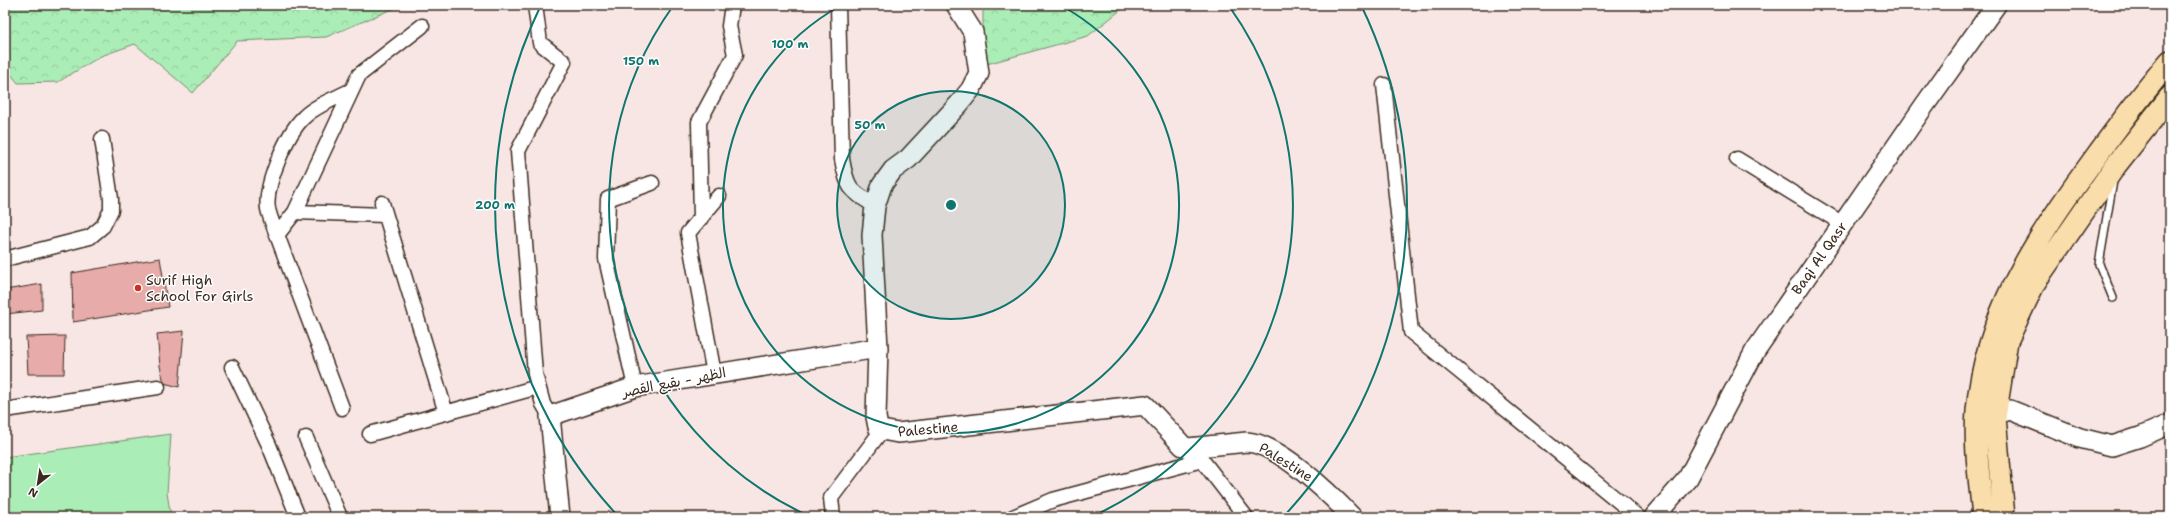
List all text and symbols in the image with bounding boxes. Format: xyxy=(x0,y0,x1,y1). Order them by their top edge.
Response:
text: 100 m xyxy=(772,36,809,52)
text: 150 m xyxy=(623,53,659,69)
text: 50 m xyxy=(855,117,886,133)
text: 200 m xyxy=(475,197,515,213)
centre of rings xyxy=(944,198,958,212)
street label: Baqi Al Qasr xyxy=(1787,218,1851,298)
place label: Surif High School For Girls xyxy=(146,271,254,305)
marker: Surif High School For Girls xyxy=(133,283,143,293)
street label: الظهر - بقيع القصر xyxy=(620,363,728,403)
street label: Palestine xyxy=(897,417,959,441)
street label: Palestine xyxy=(1256,438,1317,486)
north arrow xyxy=(18,464,58,504)
text: N xyxy=(25,483,41,501)

